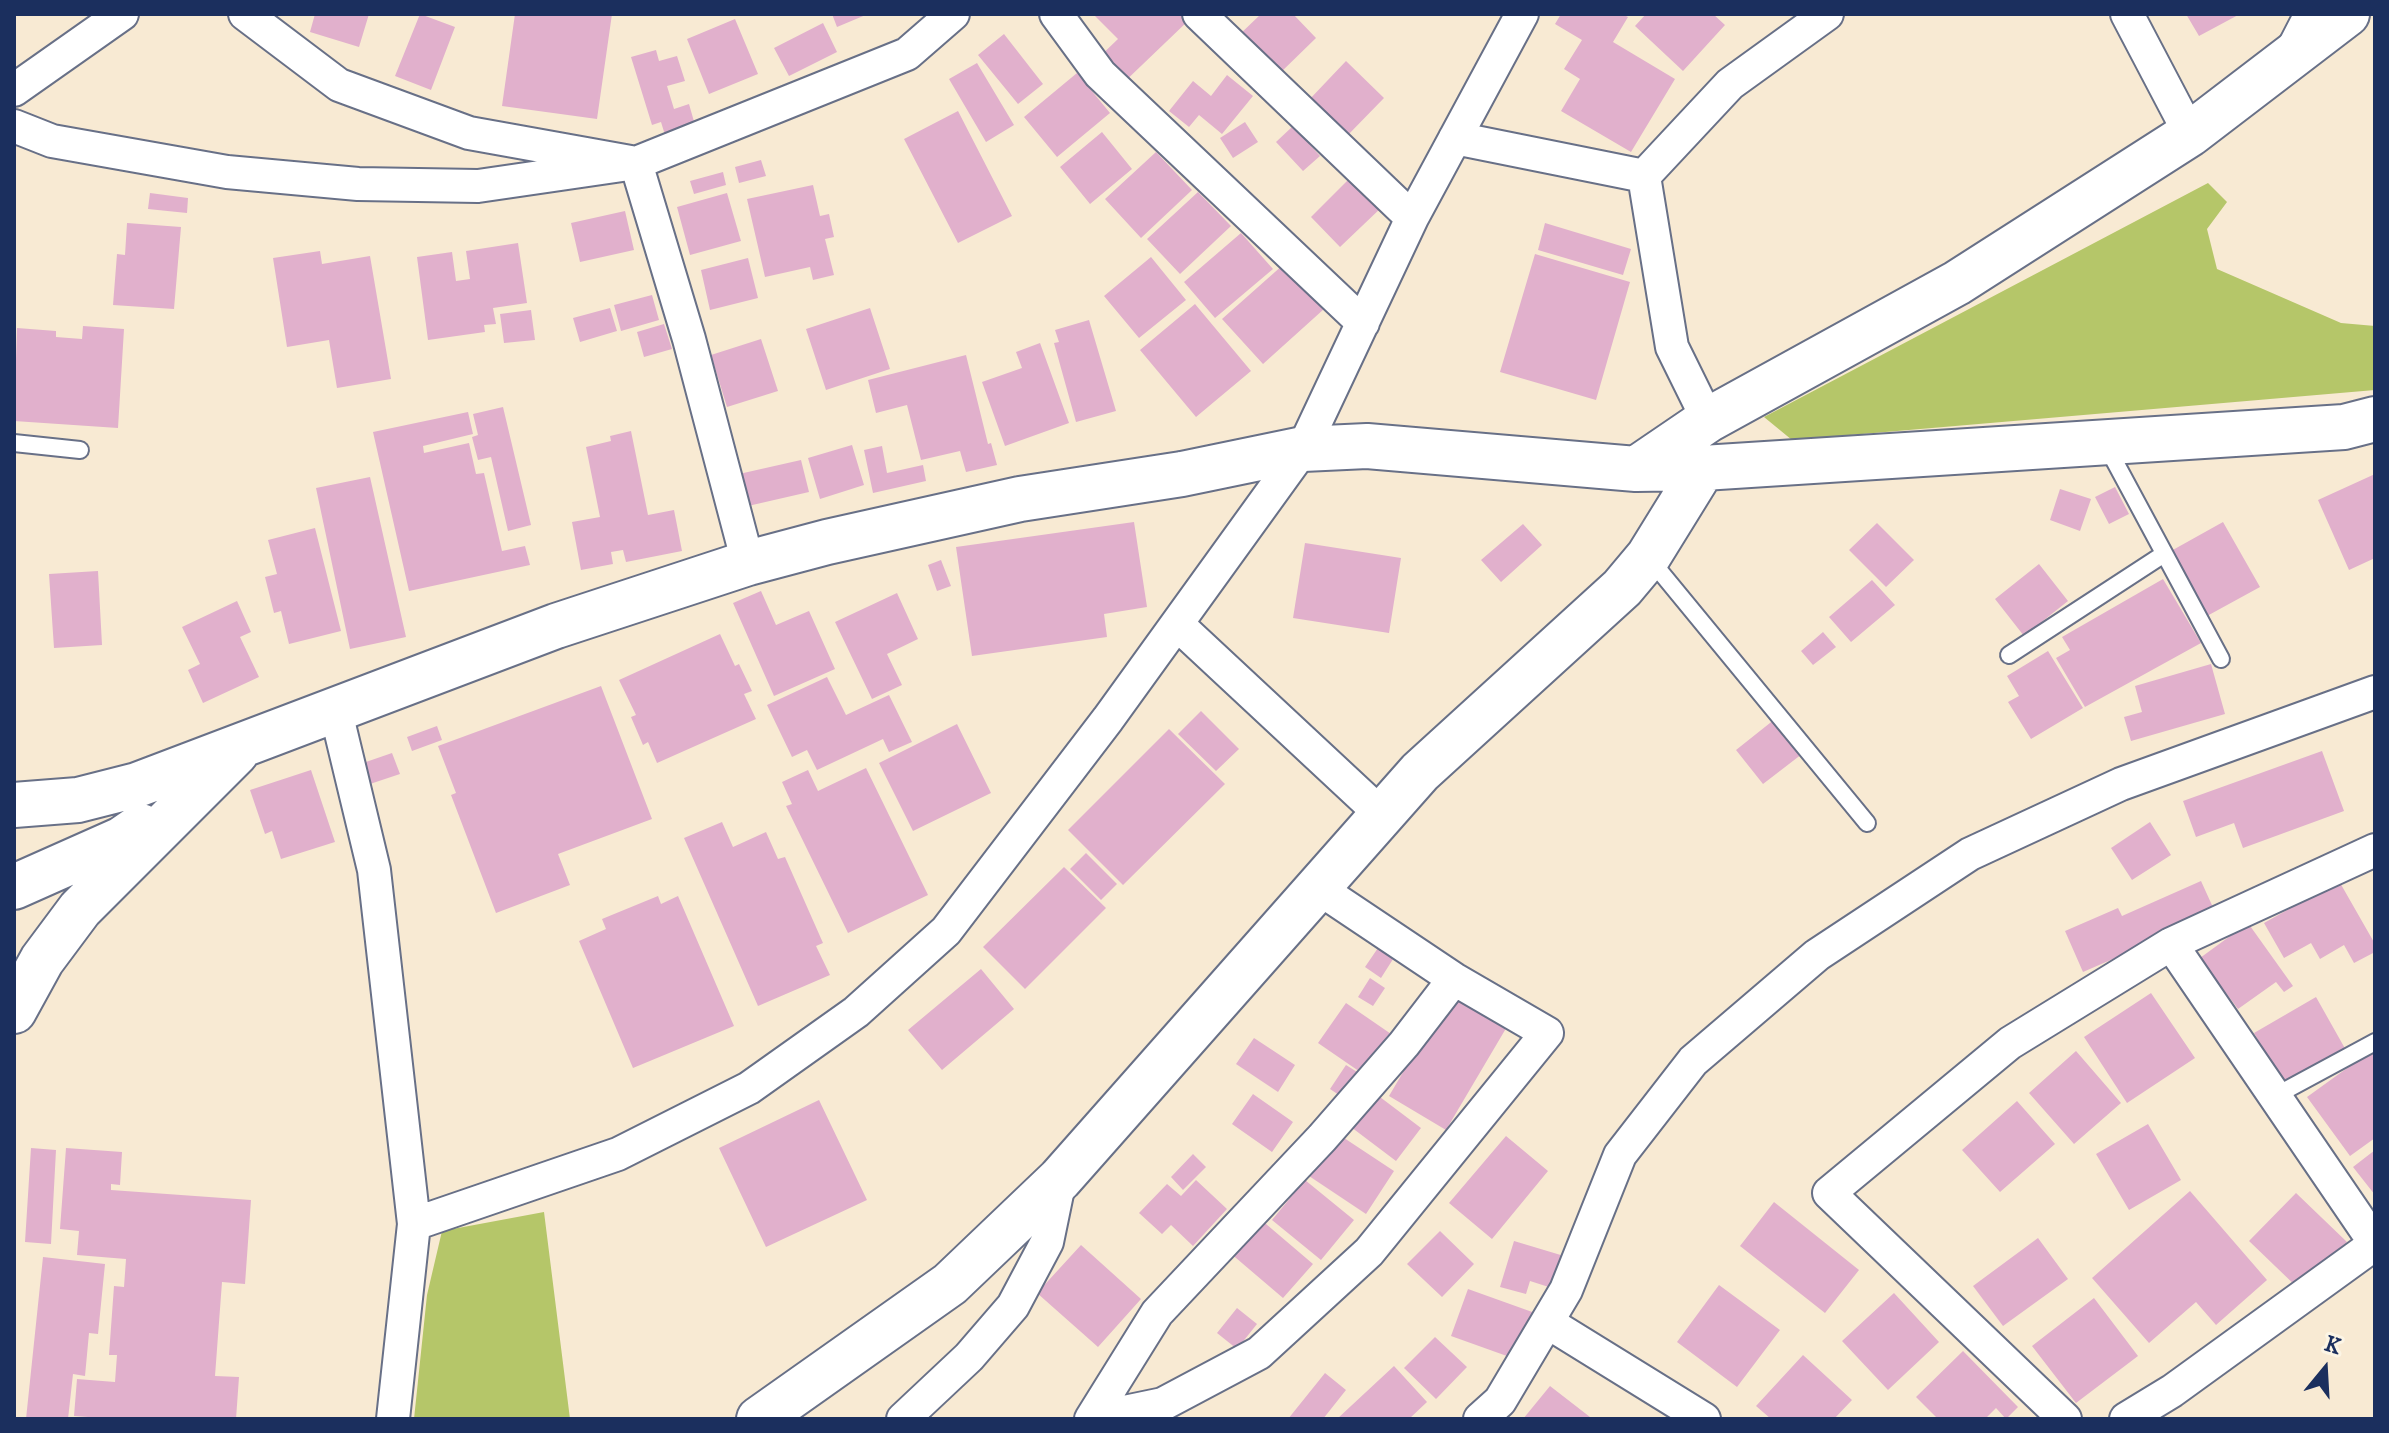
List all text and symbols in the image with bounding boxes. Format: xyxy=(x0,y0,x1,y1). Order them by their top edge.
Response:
north arrow xyxy=(2285,1329,2365,1409)
text: K xyxy=(2321,1330,2344,1361)

